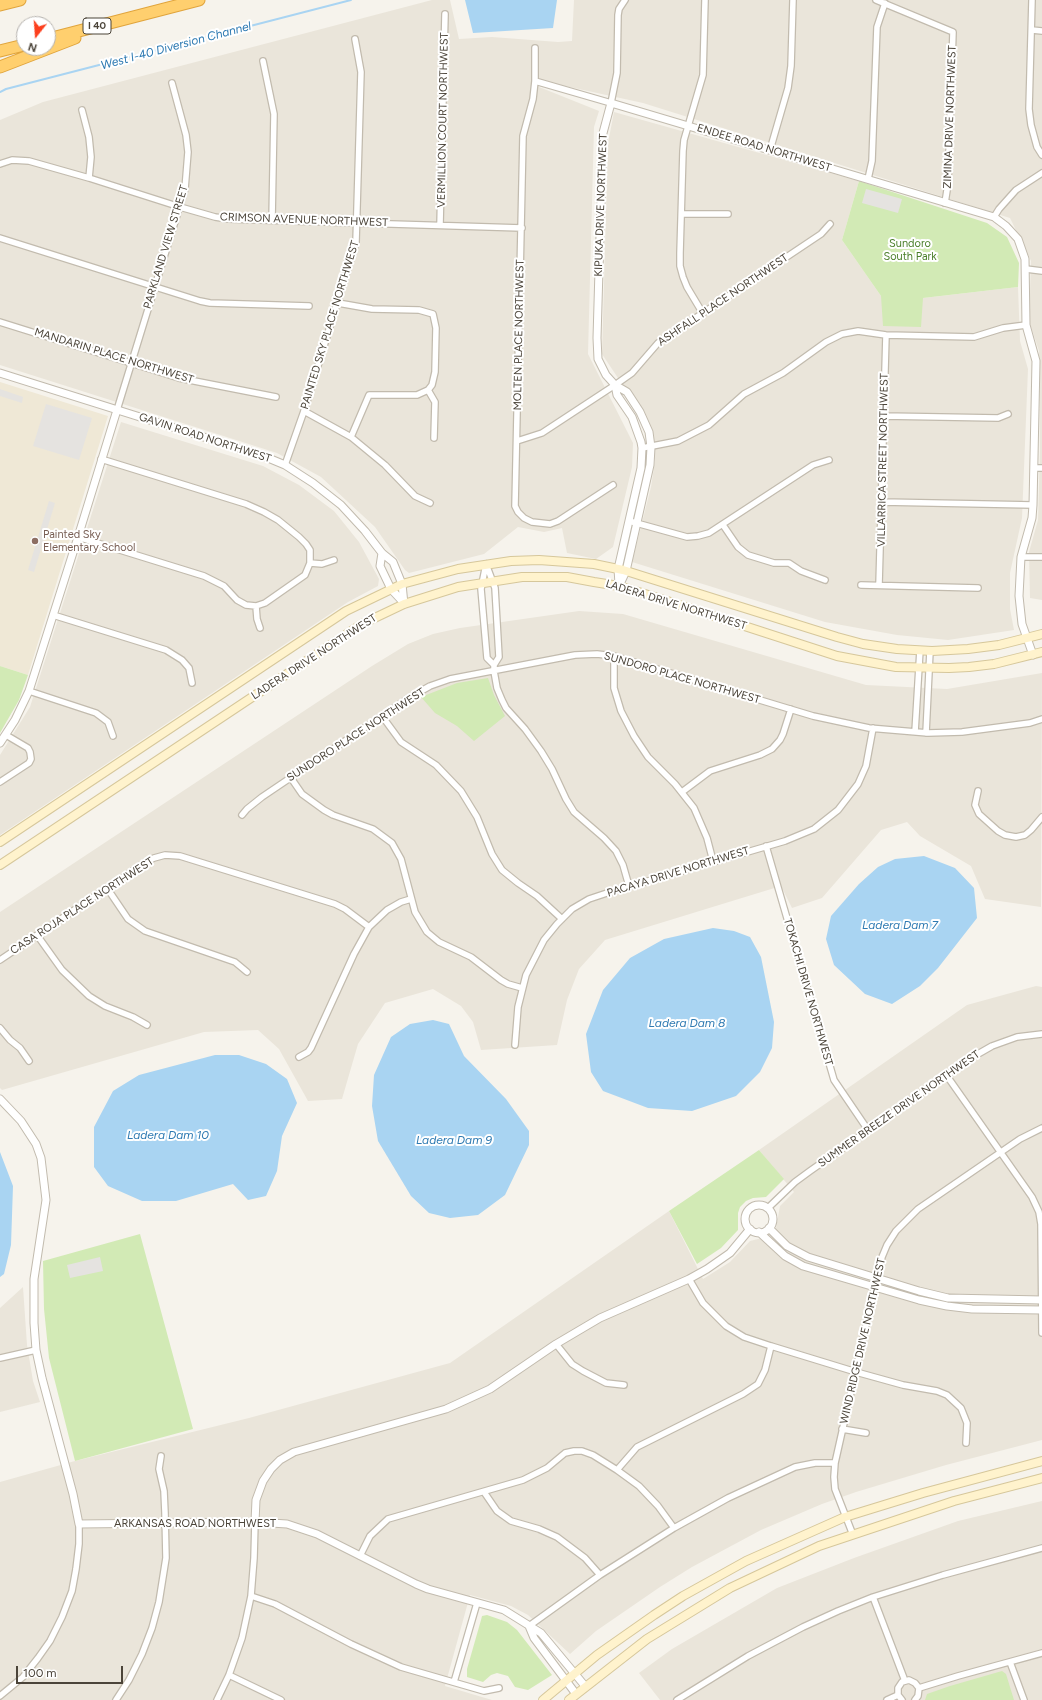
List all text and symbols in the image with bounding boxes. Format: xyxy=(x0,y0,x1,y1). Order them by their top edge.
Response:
north arrow xyxy=(16,16,56,56)
road number: I 40 xyxy=(83,18,111,34)
water label: West I-40 Diversion Channel xyxy=(99,19,253,73)
street label: VERMILLION COURT NORTHWEST xyxy=(435,32,451,208)
text: N xyxy=(27,40,39,54)
street label: ZIMINA DRIVE NORTHWEST xyxy=(941,45,959,189)
street label: ENDEE ROAD NORTHWEST xyxy=(695,121,833,175)
street label: KIPUKA DRIVE NORTHWEST xyxy=(592,133,610,277)
street label: PARKLAND VIEW STREET xyxy=(141,184,191,310)
street label: CRIMSON AVENUE NORTHWEST xyxy=(220,210,388,230)
park label: Sundoro South Park xyxy=(883,237,937,263)
street label: PAINTED SKY PLACE NORTHWEST xyxy=(298,239,362,411)
street label: ASHFALL PLACE NORTHWEST xyxy=(655,251,791,349)
street label: MOLTEN PLACE NORTHWEST xyxy=(511,259,527,411)
street label: MANDARIN PLACE NORTHWEST xyxy=(33,325,195,387)
street label: VILLARRICA STREET NORTHWEST xyxy=(875,373,891,547)
street label: GAVIN ROAD NORTHWEST xyxy=(137,410,273,466)
place label: Painted Sky Elementary School xyxy=(43,528,135,554)
marker: Painted Sky Elementary School xyxy=(30,536,40,546)
street label: LADERA DRIVE NORTHWEST xyxy=(604,577,748,633)
street label: LADERA DRIVE NORTHWEST xyxy=(249,612,379,702)
street label: SUNDORO PLACE NORTHWEST xyxy=(602,649,762,707)
street label: SUNDORO PLACE NORTHWEST xyxy=(285,685,427,785)
street label: PACAYA DRIVE NORTHWEST xyxy=(605,844,751,900)
street label: CASA ROJA PLACE NORTHWEST xyxy=(8,855,156,957)
street label: TOKACHI DRIVE NORTHWEST xyxy=(781,917,835,1067)
water label: Ladera Dam 7 xyxy=(862,918,938,932)
water label: Ladera Dam 8 xyxy=(649,1016,725,1030)
street label: SUMMER BREEZE DRIVE NORTHWEST xyxy=(816,1048,982,1170)
water label: Ladera Dam 10 xyxy=(127,1128,209,1142)
water label: Ladera Dam 9 xyxy=(416,1133,492,1147)
street label: WIND RIDGE DRIVE NORTHWEST xyxy=(837,1257,889,1425)
street label: ARKANSAS ROAD NORTHWEST xyxy=(114,1517,276,1531)
scale bar xyxy=(18,1658,125,1684)
text: 100 m xyxy=(23,1666,57,1680)

